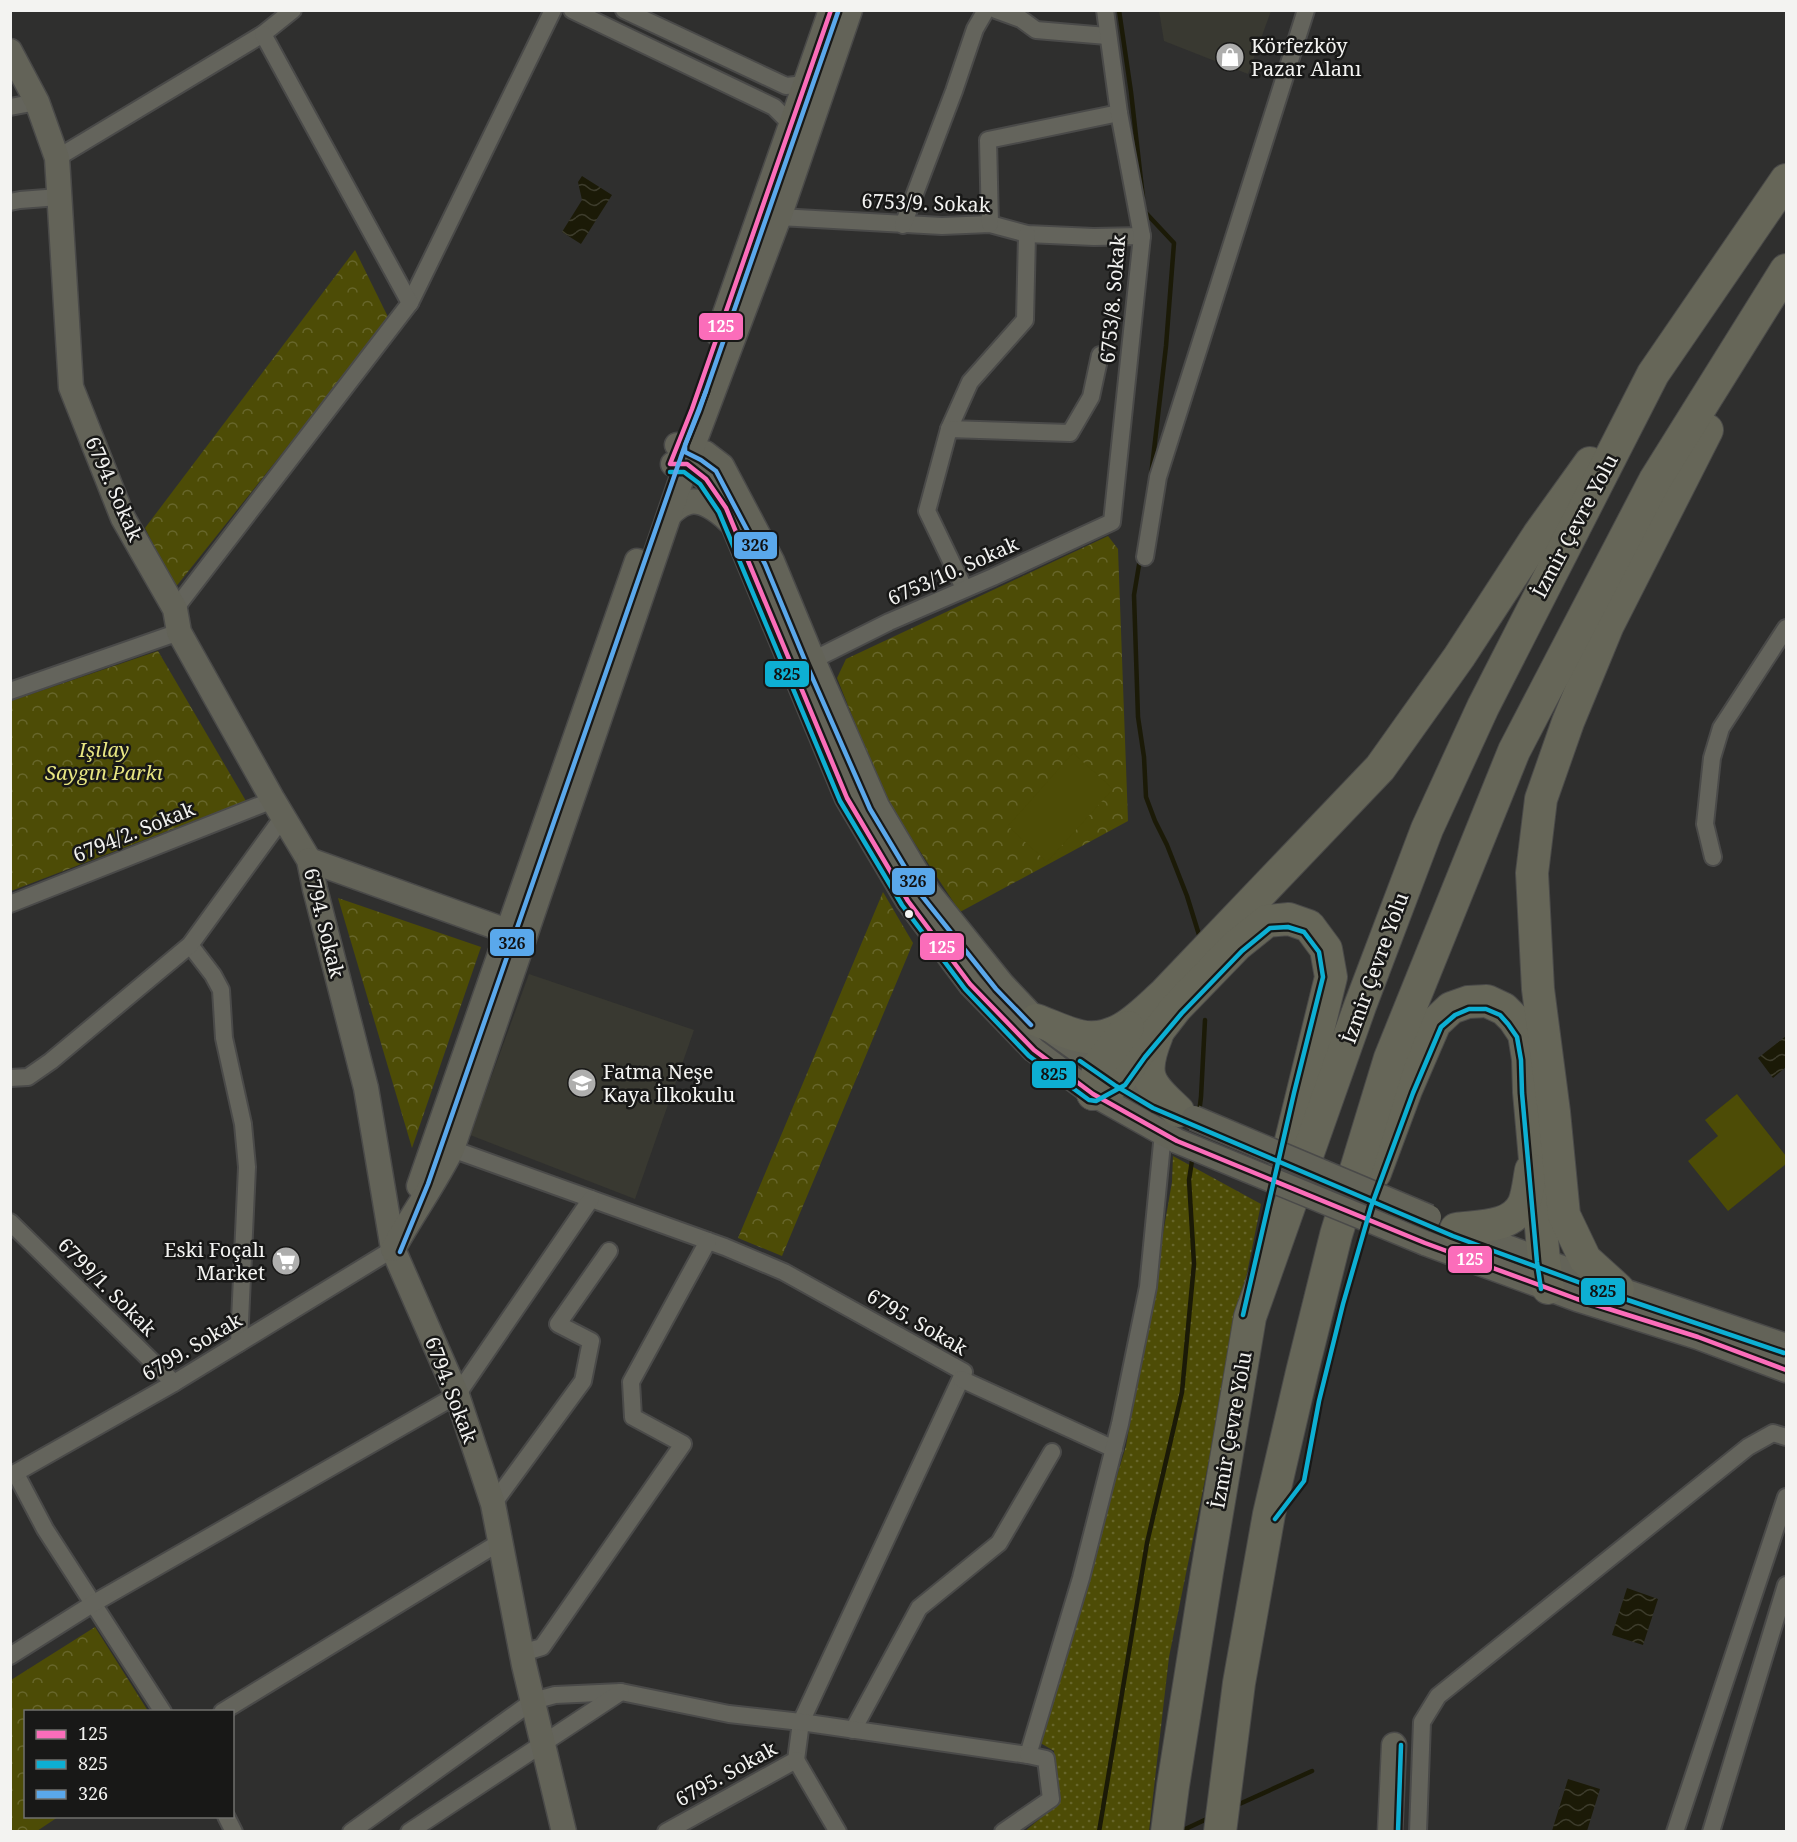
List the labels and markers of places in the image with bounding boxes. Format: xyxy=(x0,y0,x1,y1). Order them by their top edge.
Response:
place label: Körfezköy Pazar Alanı xyxy=(1251,32,1362,82)
shop icon: Körfezköy Pazar Alanı xyxy=(1214,41,1246,73)
unlabelled marker xyxy=(903,908,915,920)
place label: Fatma Neşe Kaya İlkokulu xyxy=(603,1058,736,1108)
school or university icon: Fatma Neşe Kaya İlkokulu xyxy=(566,1067,598,1099)
place label: Eski Foçalı Market xyxy=(164,1236,266,1286)
supermarket icon: Eski Foçalı Market xyxy=(270,1245,302,1277)

